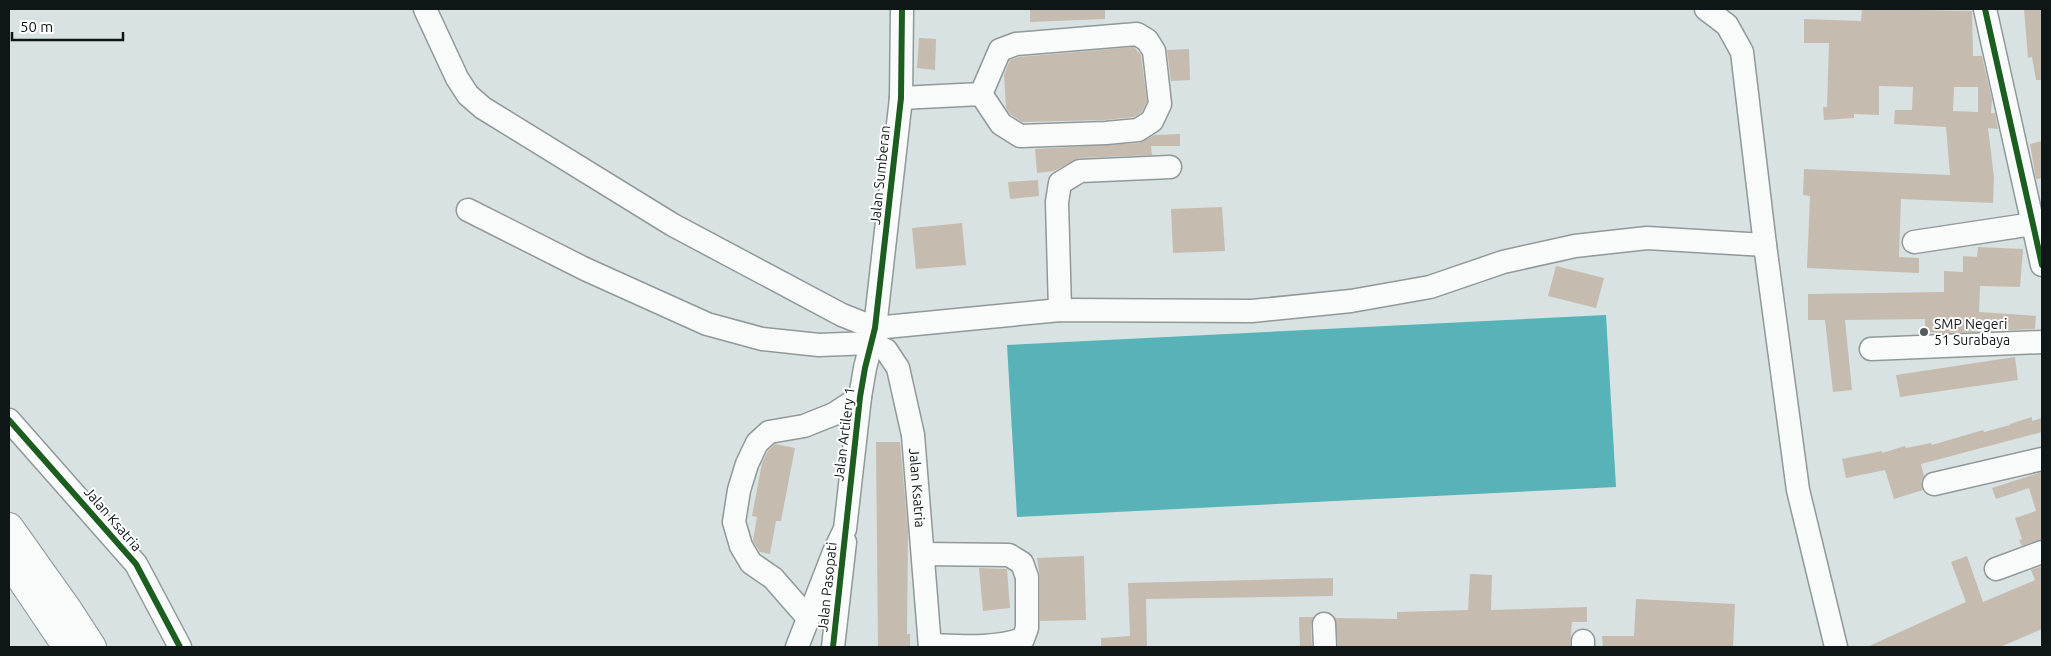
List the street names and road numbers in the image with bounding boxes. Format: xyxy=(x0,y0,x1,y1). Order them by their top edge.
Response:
street label: Jalan Sumberan xyxy=(867,124,893,226)
street label: Jalan Artilery 1 xyxy=(830,386,858,482)
street label: Jalan Ksatria xyxy=(906,448,928,528)
street label: Jalan Ksatria xyxy=(81,484,145,554)
street label: Jalan Pasopati xyxy=(814,541,840,633)

